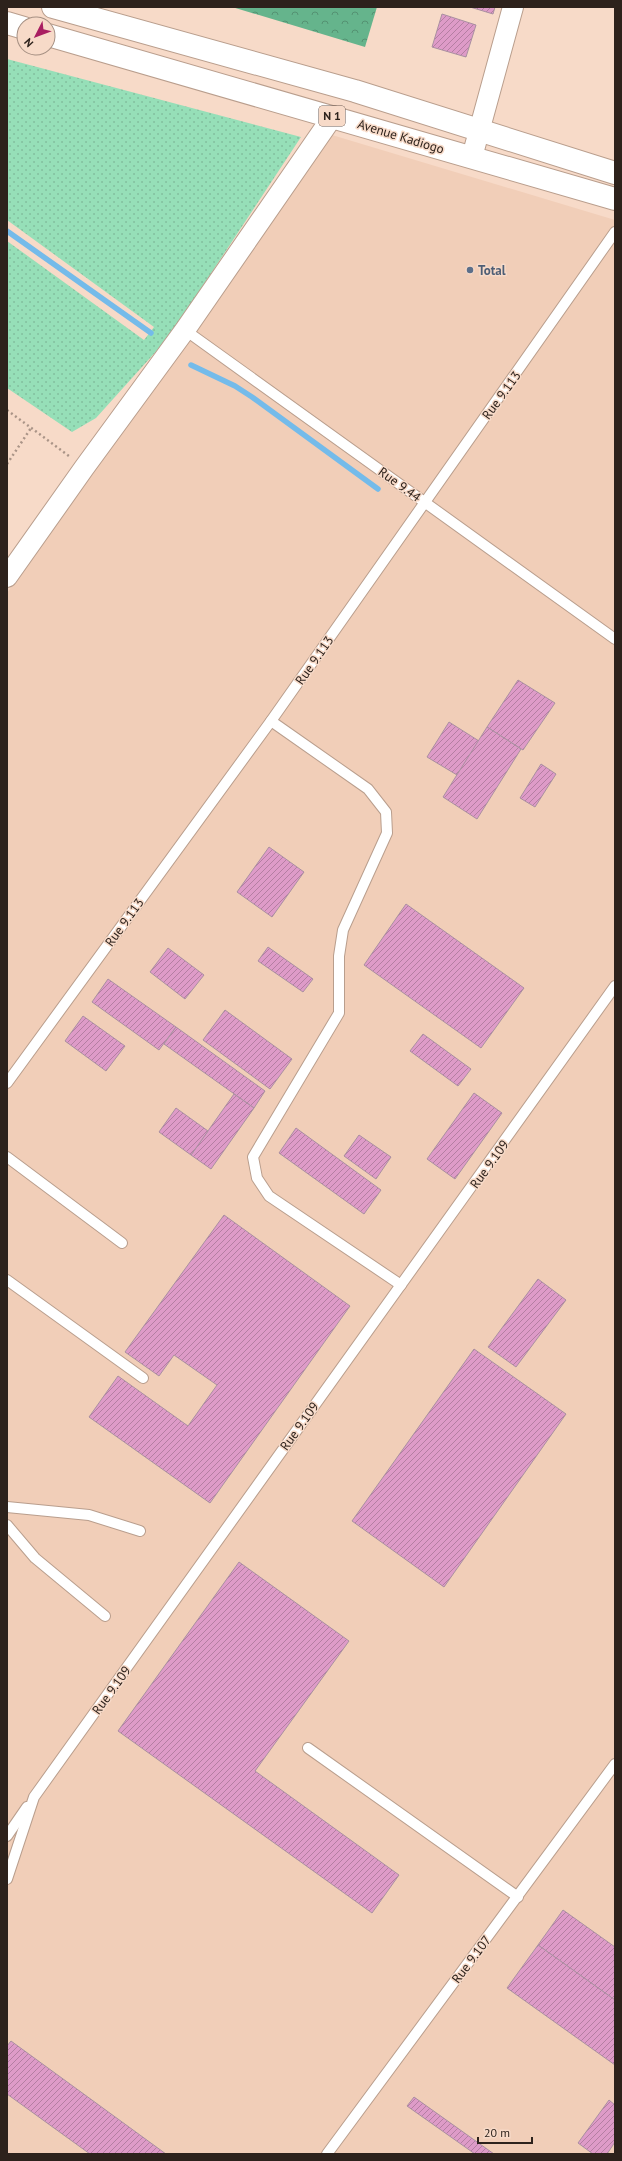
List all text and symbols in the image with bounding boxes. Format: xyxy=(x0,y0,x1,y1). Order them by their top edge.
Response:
north arrow xyxy=(16,16,56,56)
text: N xyxy=(21,35,36,50)
road number: N 1 xyxy=(319,106,345,126)
street label: Avenue Kadiogo xyxy=(356,115,446,158)
place label: Total xyxy=(478,262,506,279)
marker: Total xyxy=(465,265,475,275)
street label: Rue 9.113 xyxy=(478,368,525,423)
street label: Rue 9.44 xyxy=(375,463,424,506)
street label: Rue 9.113 xyxy=(291,633,337,688)
street label: Rue 9.113 xyxy=(101,895,148,950)
street label: Rue 9.109 xyxy=(466,1137,513,1192)
street label: Rue 9.109 xyxy=(276,1399,323,1454)
street label: Rue 9.109 xyxy=(88,1663,135,1718)
street label: Rue 9.107 xyxy=(448,1932,495,1987)
scale bar xyxy=(478,2119,532,2145)
text: 20 m xyxy=(484,2125,510,2140)

